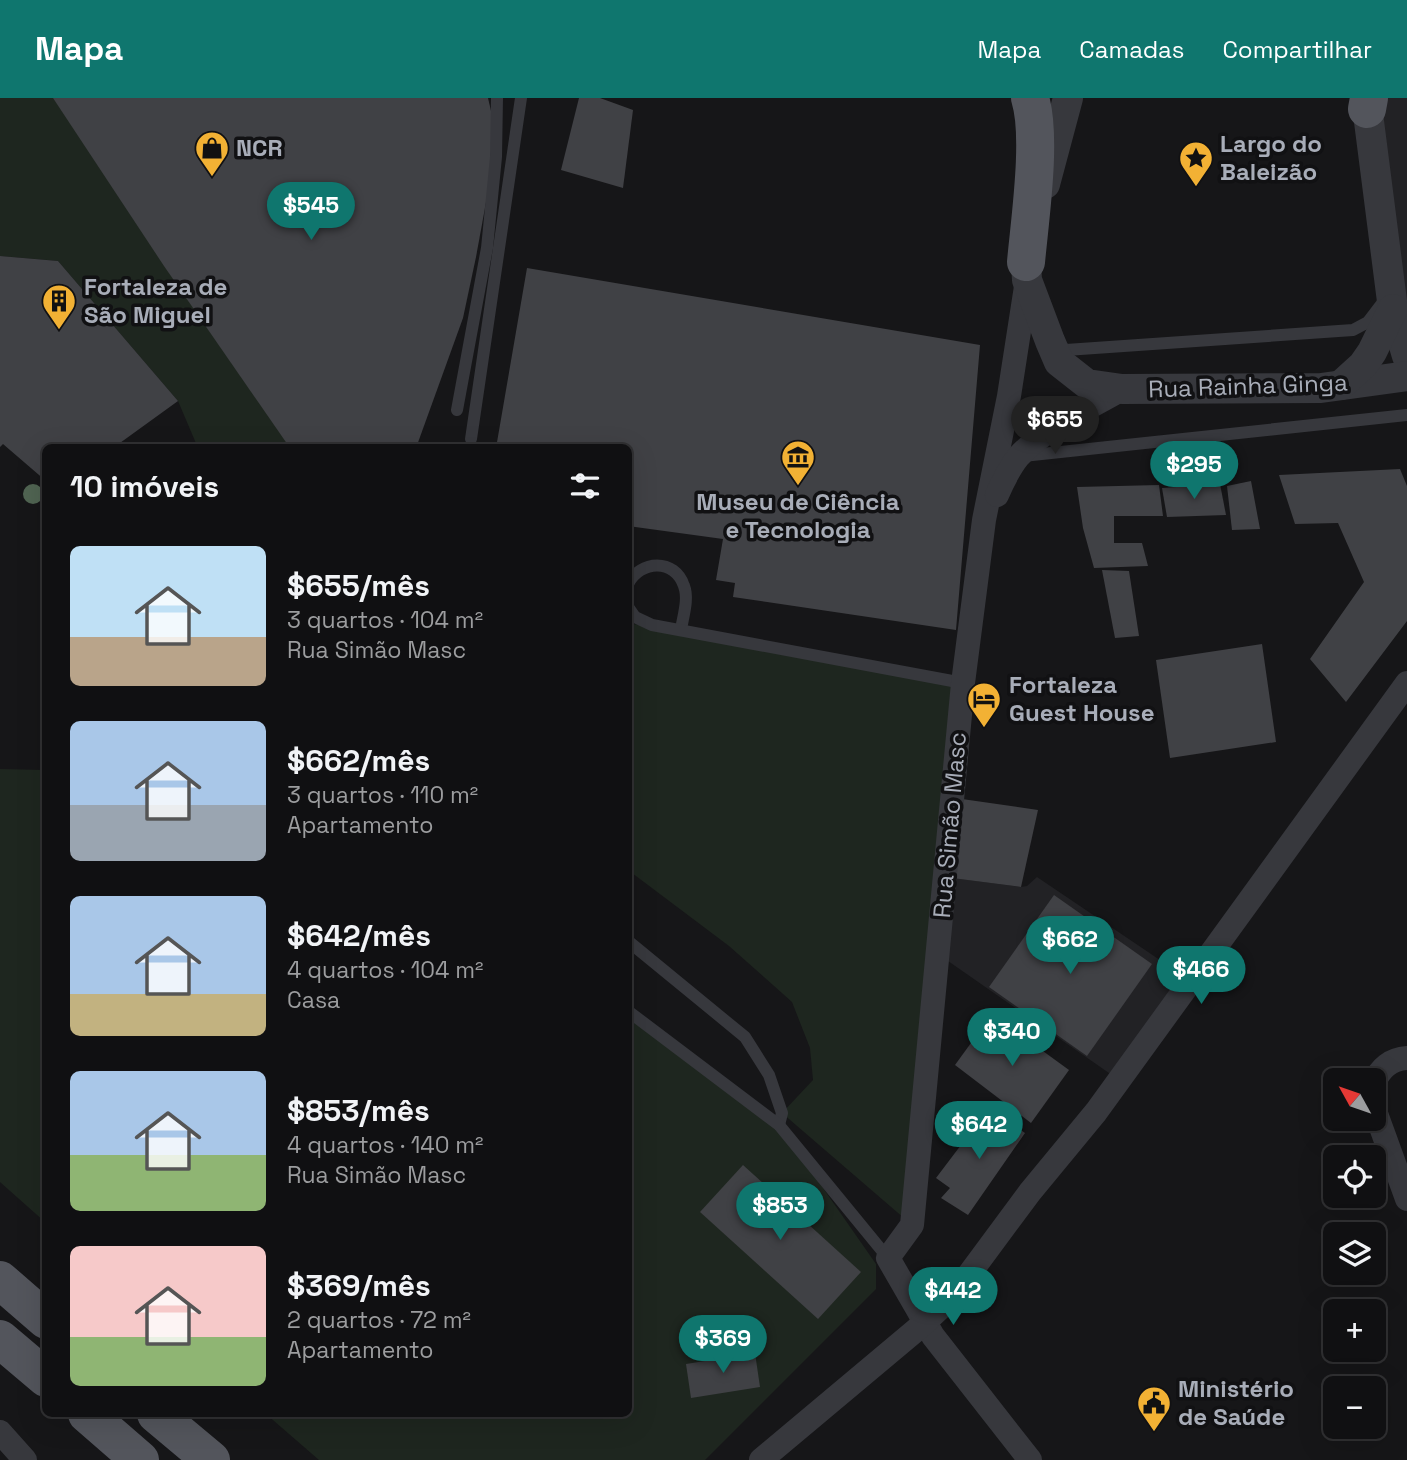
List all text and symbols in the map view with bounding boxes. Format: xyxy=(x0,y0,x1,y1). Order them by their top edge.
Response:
text: Mapa xyxy=(35,28,123,70)
text: Mapa xyxy=(977,34,1041,65)
text: Camadas xyxy=(1079,34,1184,65)
text: Compartilhar xyxy=(1222,34,1372,65)
place label: Largo do Baleizão xyxy=(1220,128,1322,187)
shop icon: NCR xyxy=(193,129,231,178)
place label: NCR xyxy=(236,132,283,163)
place icon: Largo do Baleizão xyxy=(1177,139,1215,188)
pin: $545 xyxy=(270,183,352,242)
text: $545 xyxy=(283,190,339,220)
place label: Fortaleza de São Miguel xyxy=(84,271,227,330)
building icon: Fortaleza de São Miguel xyxy=(40,282,78,331)
street label: Rua Rainha Ginga xyxy=(1148,367,1348,404)
pin: $655 xyxy=(1014,396,1096,456)
text: $655 xyxy=(1027,404,1083,434)
museum icon: Museu de Ciência e Tecnologia xyxy=(779,438,817,487)
pin: $295 xyxy=(1153,442,1235,501)
text: $295 xyxy=(1166,449,1222,479)
text: 10 imóveis xyxy=(70,467,219,506)
icon: filters xyxy=(566,467,604,505)
place label: Museu de Ciência e Tecnologia xyxy=(696,486,900,545)
text: $655/mês xyxy=(287,566,430,605)
icon: home xyxy=(126,574,210,658)
text: 3 quartos · 104 m² xyxy=(287,605,483,635)
text: Rua Simão Masc xyxy=(287,635,466,665)
place label: Fortaleza Guest House xyxy=(1009,669,1155,728)
hotel icon: Fortaleza Guest House xyxy=(965,680,1003,729)
street label: Rua Simão Masc xyxy=(926,730,973,919)
text: $662/mês xyxy=(287,741,430,780)
icon: home xyxy=(126,749,210,833)
text: 3 quartos · 110 m² xyxy=(287,780,478,810)
text: Apartamento xyxy=(287,810,434,840)
text: $642/mês xyxy=(287,916,431,955)
pin: $662 xyxy=(1029,916,1111,976)
icon: home xyxy=(126,924,210,1008)
text: $662 xyxy=(1042,924,1098,954)
pin: $466 xyxy=(1160,946,1242,1006)
text: $466 xyxy=(1173,954,1230,984)
text: 4 quartos · 104 m² xyxy=(287,955,484,985)
text: Casa xyxy=(287,985,340,1015)
pin: $340 xyxy=(971,1009,1053,1068)
text: $340 xyxy=(983,1016,1041,1046)
north arrow xyxy=(1323,1068,1386,1130)
map controls xyxy=(1323,1068,1386,1439)
text: $853/mês xyxy=(287,1091,430,1130)
icon: home xyxy=(126,1099,210,1183)
pin: $642 xyxy=(938,1102,1020,1161)
text: $642 xyxy=(951,1109,1007,1139)
text: 4 quartos · 140 m² xyxy=(287,1130,484,1160)
button: locate xyxy=(1323,1145,1386,1208)
text: Rua Simão Masc xyxy=(287,1160,466,1190)
pin: $853 xyxy=(739,1182,821,1242)
text: $853 xyxy=(752,1190,808,1220)
button: layers xyxy=(1323,1222,1386,1285)
text: $369/mês xyxy=(287,1266,431,1305)
pin: $442 xyxy=(912,1268,994,1327)
icon: home xyxy=(126,1274,210,1358)
text: $442 xyxy=(925,1275,981,1305)
button: + xyxy=(1323,1299,1386,1362)
text: 2 quartos · 72 m² xyxy=(287,1305,471,1335)
pin: $369 xyxy=(682,1316,764,1375)
text: $369 xyxy=(695,1323,751,1353)
text: Apartamento xyxy=(287,1335,434,1365)
place label: Ministério de Saúde xyxy=(1178,1373,1294,1432)
button: − xyxy=(1323,1376,1386,1439)
public building icon: Ministério de Saúde xyxy=(1135,1384,1173,1433)

